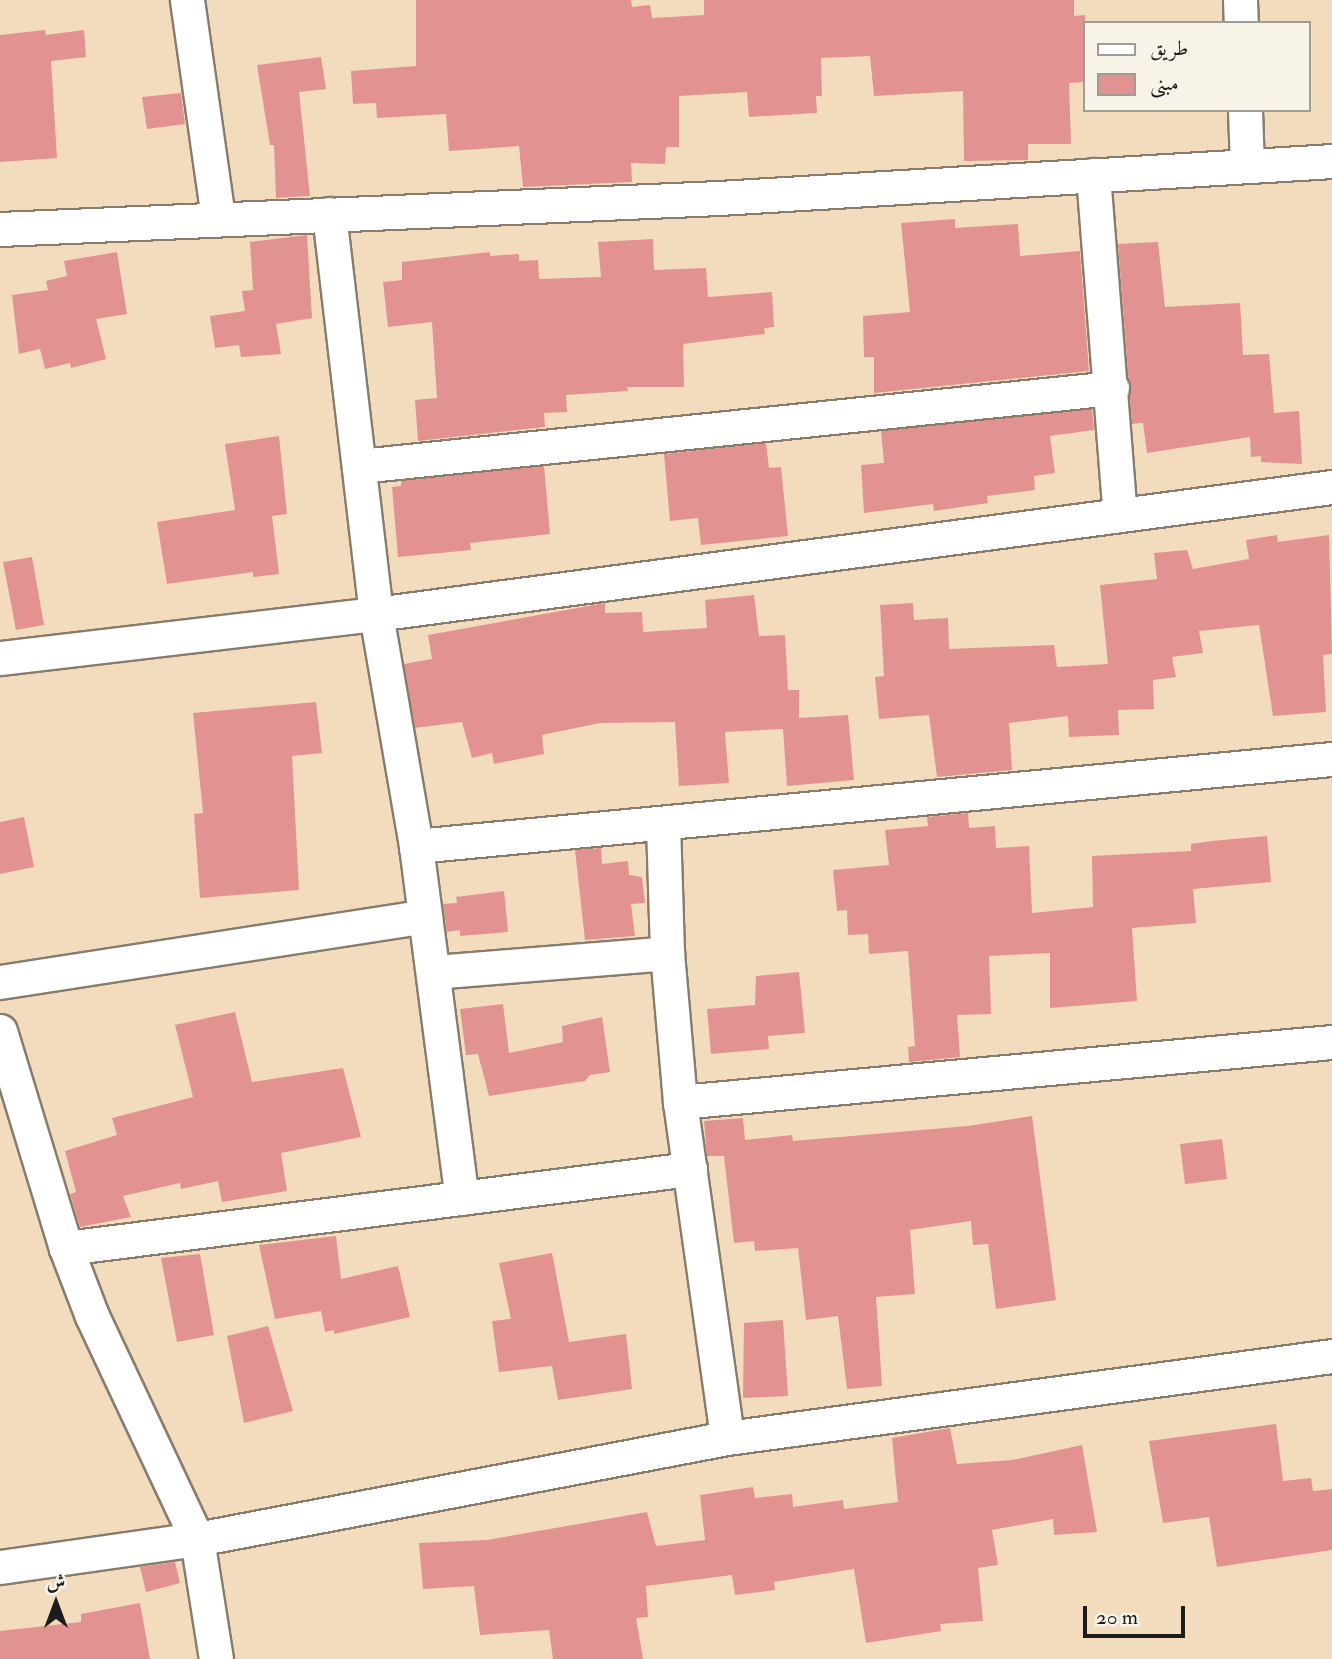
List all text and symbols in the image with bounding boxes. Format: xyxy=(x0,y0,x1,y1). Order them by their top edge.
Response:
legend xyxy=(1084,21,1311,112)
text: طريق xyxy=(1150,35,1188,62)
text: مبنى xyxy=(1150,70,1179,97)
north arrow xyxy=(21,1568,91,1638)
text: ش xyxy=(47,1570,65,1594)
scale bar xyxy=(1087,1592,1188,1636)
text: 20 m xyxy=(1096,1604,1138,1631)

